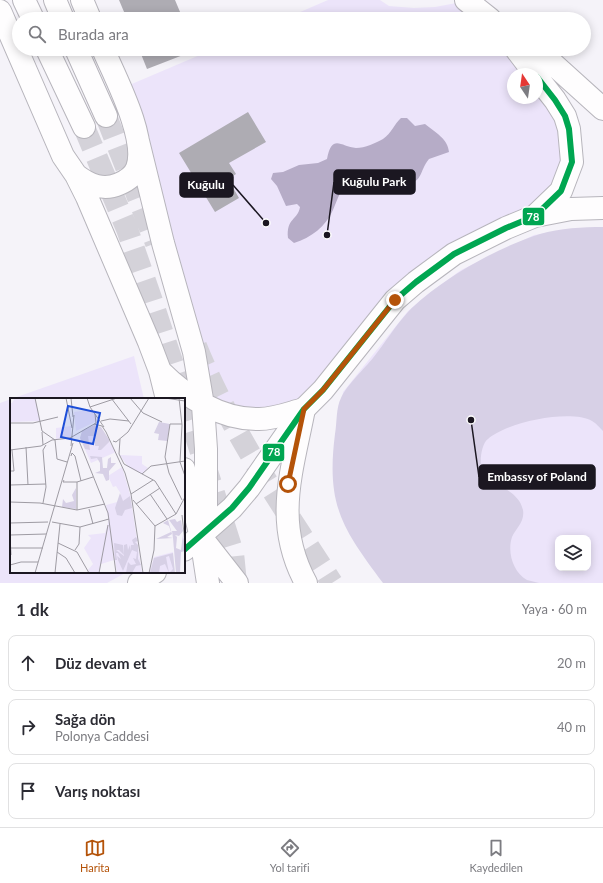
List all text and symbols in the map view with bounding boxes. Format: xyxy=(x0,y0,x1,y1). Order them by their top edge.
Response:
search box xyxy=(12,12,591,56)
icon: search xyxy=(26,23,48,45)
text: Burada ara xyxy=(58,25,129,43)
north arrow xyxy=(507,68,543,104)
callout: Kuğulu Park xyxy=(334,170,415,194)
callout: Kuğulu xyxy=(180,173,233,197)
text: Kuğulu Park xyxy=(342,174,407,189)
text: Kuğulu xyxy=(187,177,225,192)
line badge: 78 xyxy=(522,207,545,226)
text: 78 xyxy=(527,210,539,223)
route end xyxy=(386,291,404,309)
inset map xyxy=(10,398,185,573)
line badge: 78 xyxy=(262,443,285,462)
text: 78 xyxy=(268,445,280,458)
callout: Embassy of Poland xyxy=(479,465,595,489)
text: Embassy of Poland xyxy=(487,469,587,484)
route start xyxy=(279,475,297,493)
map controls xyxy=(555,535,591,571)
button: layers xyxy=(555,535,591,571)
text: 1 dk xyxy=(16,599,49,620)
text: Yaya · 60 m xyxy=(522,601,587,617)
icon: ahead xyxy=(17,652,39,674)
text: Düz devam et xyxy=(55,654,147,672)
text: 20 m xyxy=(557,655,586,671)
text: Sağa dön xyxy=(55,710,116,728)
icon: right xyxy=(17,716,39,738)
text: 40 m xyxy=(557,719,586,735)
text: Polonya Caddesi xyxy=(55,728,149,744)
icon: arrive xyxy=(17,780,39,802)
text: Varış noktası xyxy=(55,782,140,800)
tab: Harita xyxy=(80,837,110,874)
tab: Yol tarifi xyxy=(270,837,310,874)
tab: Kaydedilen xyxy=(470,837,523,874)

